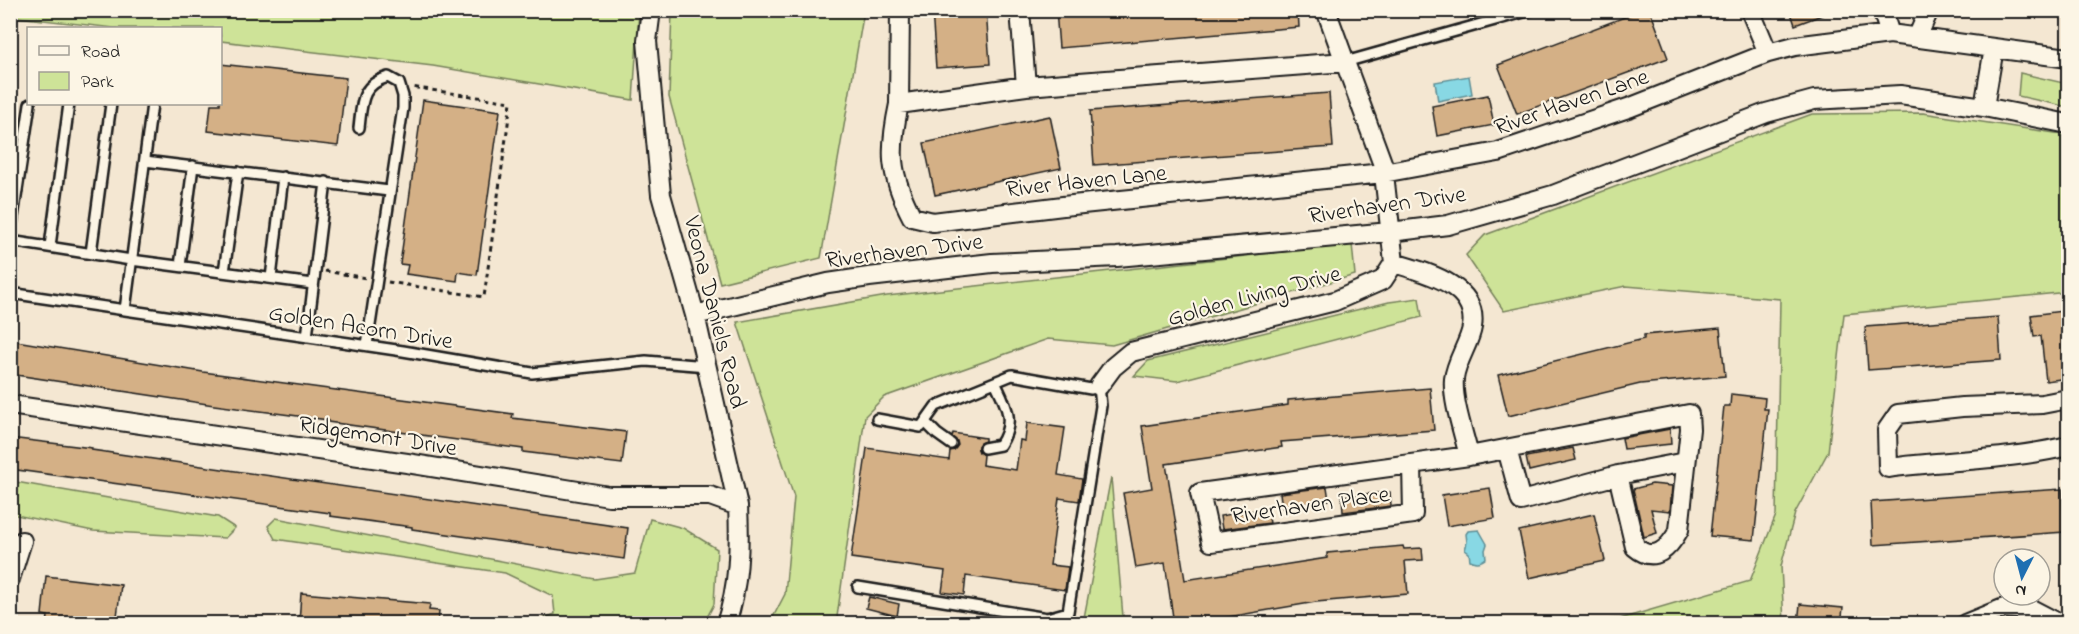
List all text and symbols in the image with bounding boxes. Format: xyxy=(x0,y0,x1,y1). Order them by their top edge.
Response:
legend xyxy=(27,27,222,105)
text: Road xyxy=(81,40,120,66)
street label: River Haven Lane xyxy=(1490,60,1654,146)
text: Park xyxy=(81,70,114,96)
street label: River Haven Lane xyxy=(1004,157,1169,208)
street label: Riverhaven Drive xyxy=(1306,178,1469,235)
street label: Veona Daniels Road xyxy=(672,212,755,413)
street label: Riverhaven Drive xyxy=(823,225,985,280)
street label: Golden Living Drive xyxy=(1164,257,1346,337)
street label: Golden Acorn Drive xyxy=(266,297,456,360)
street label: Ridgemont Drive xyxy=(296,408,459,467)
street label: Riverhaven Place xyxy=(1229,478,1392,535)
north arrow xyxy=(1992,547,2052,607)
text: N xyxy=(2014,577,2027,602)

